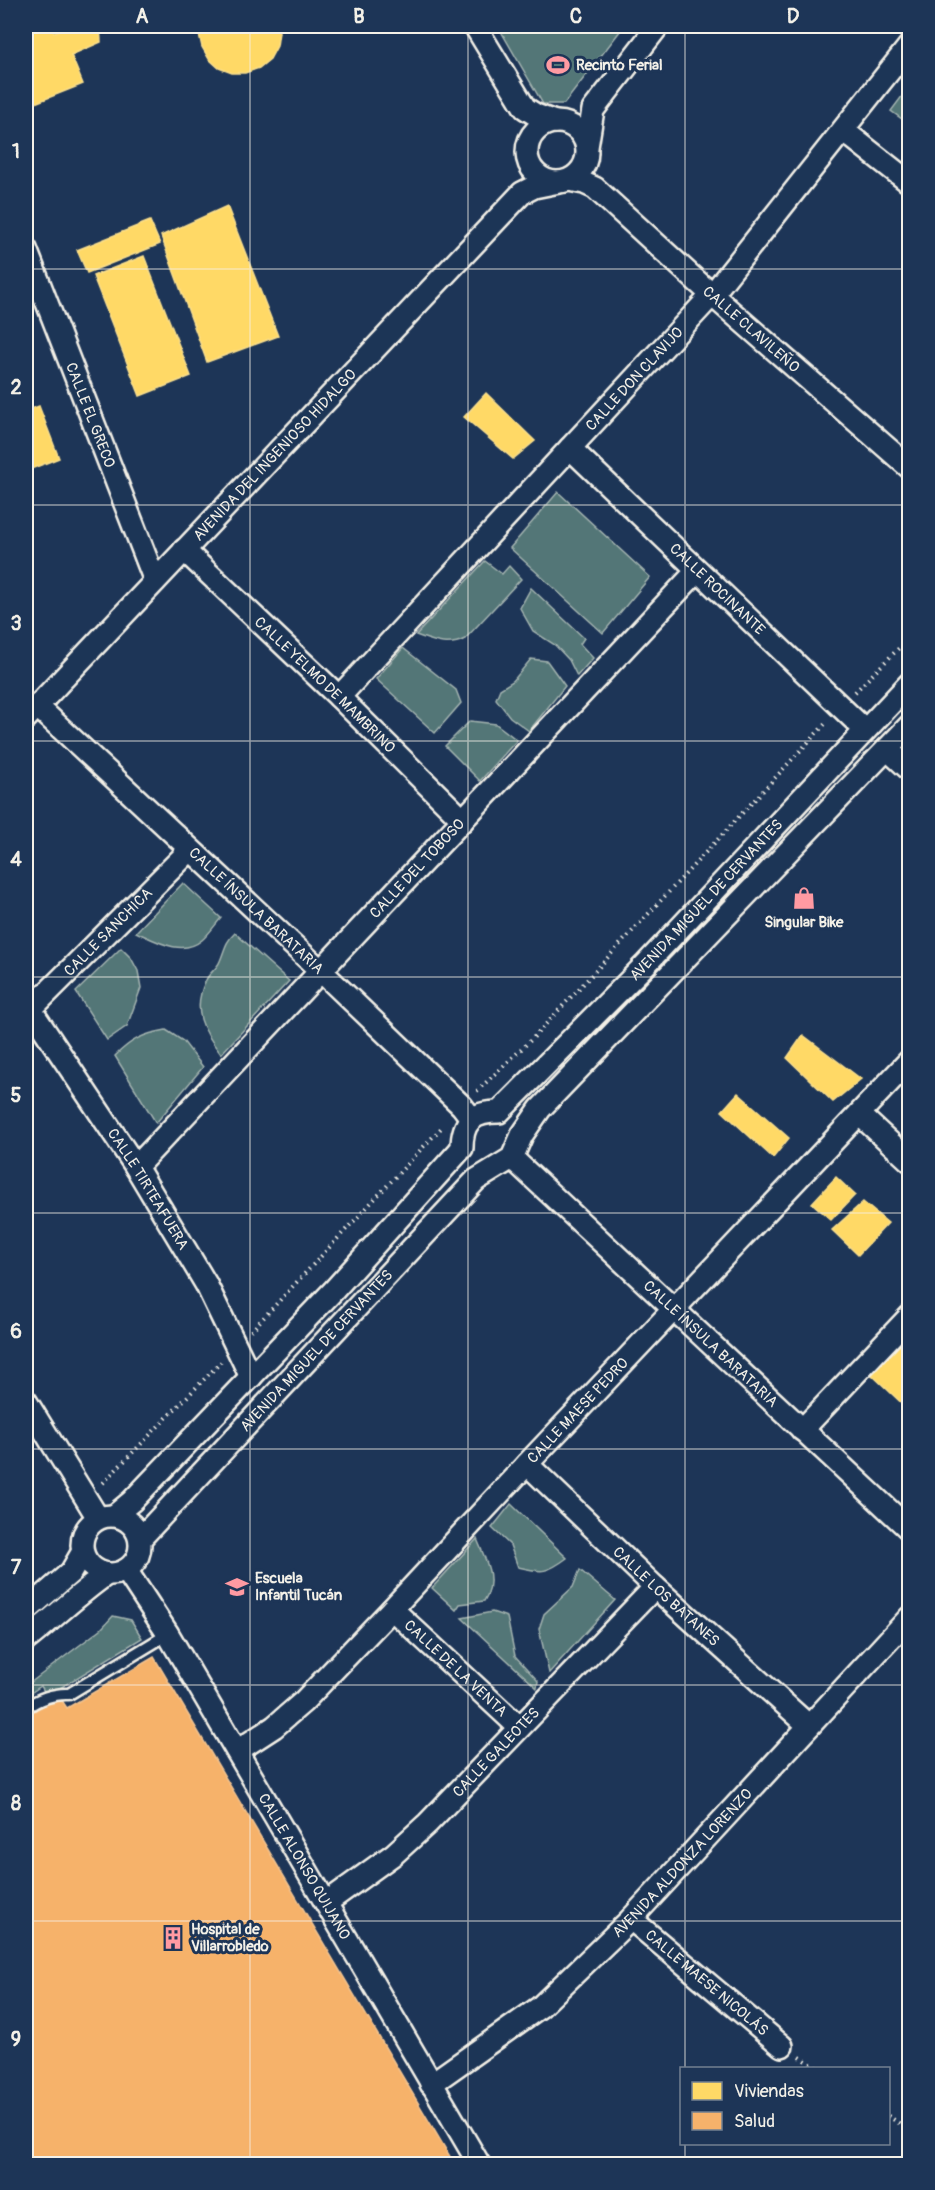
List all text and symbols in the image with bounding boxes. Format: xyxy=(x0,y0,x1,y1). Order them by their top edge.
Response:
text: A xyxy=(136,4,149,29)
text: B xyxy=(353,4,365,29)
text: C xyxy=(570,4,582,29)
text: D xyxy=(787,4,800,29)
sports icon: Recinto Ferial xyxy=(545,52,571,78)
place label: Recinto Ferial xyxy=(576,56,662,75)
text: 1 xyxy=(12,139,20,164)
street label: CALLE CLAVILEÑO xyxy=(699,282,804,377)
street label: CALLE DON CLAVIJO xyxy=(581,323,687,435)
street label: CALLE EL GRECO xyxy=(61,360,119,470)
street label: AVENIDA DEL INGENIOSO HIDALGO xyxy=(189,365,360,545)
text: 2 xyxy=(10,375,22,400)
street label: CALLE ROCINANTE xyxy=(666,539,769,639)
text: 3 xyxy=(10,611,22,636)
street label: CALLE YELMO DE MAMBRINO xyxy=(251,612,399,757)
street label: CALLE DEL TOBOSO xyxy=(365,815,469,922)
street label: AVENIDA MIGUEL DE CERVANTES xyxy=(625,815,787,985)
street label: CALLE ÍNSULA BARATARIA xyxy=(185,843,328,978)
text: 4 xyxy=(10,847,22,872)
street label: CALLE SANCHICA xyxy=(60,883,157,980)
shop icon: Singular Bike xyxy=(791,885,817,911)
place label: Singular Bike xyxy=(765,913,844,932)
text: 5 xyxy=(11,1083,22,1108)
street label: CALLE TIRTEAFUERA xyxy=(103,1125,193,1253)
street label: AVENIDA MIGUEL DE CERVANTES xyxy=(236,1266,397,1436)
street label: CALLE ÍNSULA BARATARIA xyxy=(639,1276,782,1411)
text: 6 xyxy=(10,1319,22,1344)
street label: CALLE MAESE PEDRO xyxy=(523,1354,632,1467)
street label: CALLE LOS BATANES xyxy=(609,1542,723,1650)
text: 7 xyxy=(11,1555,22,1580)
place label: Escuela Infantil Tucán xyxy=(255,1569,343,1605)
school or university icon: Escuela Infantil Tucán xyxy=(224,1574,250,1600)
street label: CALLE DE LA VENTA xyxy=(400,1616,511,1721)
street label: CALLE GALEOTES xyxy=(449,1703,544,1801)
street label: AVENIDA ALDONZA LORENZO xyxy=(608,1784,756,1941)
street label: CALLE ALONSO QUIJANO xyxy=(254,1790,355,1943)
text: 8 xyxy=(11,1791,21,1816)
place label: Hospital de Villarrobledo xyxy=(191,1920,269,1956)
building icon: Hospital de Villarrobledo xyxy=(160,1925,186,1951)
street label: CALLE MAESE NICOLÁS xyxy=(641,1926,772,2040)
text: 9 xyxy=(11,2027,21,2052)
legend xyxy=(680,2067,890,2145)
text: Viviendas xyxy=(734,2080,804,2103)
text: Salud xyxy=(734,2110,775,2133)

